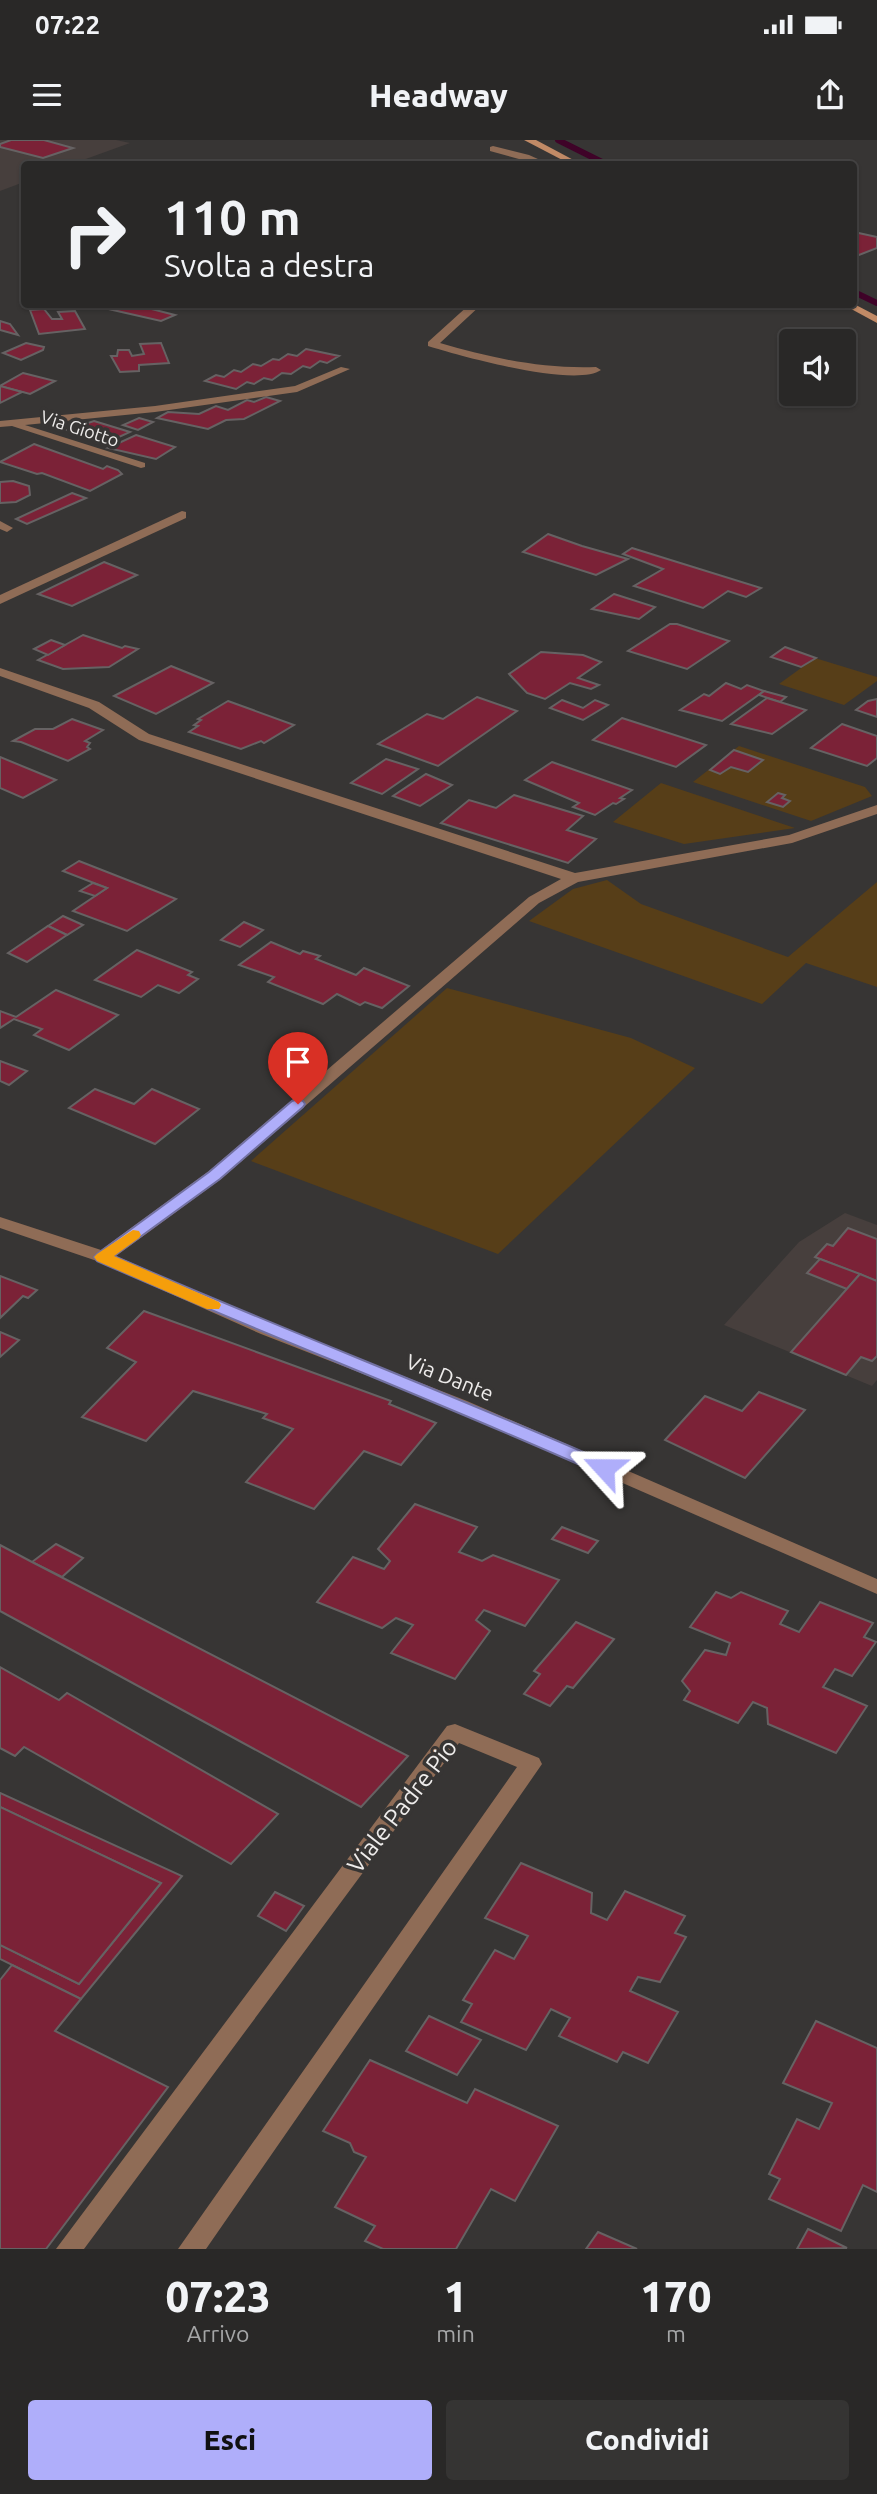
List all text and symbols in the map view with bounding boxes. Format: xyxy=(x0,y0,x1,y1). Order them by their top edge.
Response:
text: 07:22 xyxy=(35,10,100,39)
icon: menu xyxy=(28,76,66,114)
icon: share xyxy=(811,76,849,114)
text: Headway xyxy=(369,77,508,113)
icon: right xyxy=(49,189,140,280)
text: 110 m xyxy=(164,189,301,244)
text: Svolta a destra xyxy=(164,247,375,283)
map controls xyxy=(779,329,856,406)
button: sound xyxy=(779,329,856,406)
street label: Via Giotto xyxy=(38,406,122,450)
pin xyxy=(268,1032,328,1104)
icon: arrive xyxy=(279,1043,317,1081)
street label: Via Dante xyxy=(403,1349,497,1405)
position arrow xyxy=(567,1431,641,1505)
street label: Viale Padre Pio xyxy=(342,1734,462,1878)
text: 07:23 xyxy=(166,2273,271,2320)
text: 1 xyxy=(444,2273,467,2320)
text: 170 xyxy=(640,2273,711,2320)
text: Arrivo xyxy=(187,2321,249,2346)
text: min xyxy=(436,2321,475,2346)
text: m xyxy=(666,2321,686,2346)
button: Esci xyxy=(28,2400,432,2480)
button: Condividi xyxy=(446,2400,849,2480)

